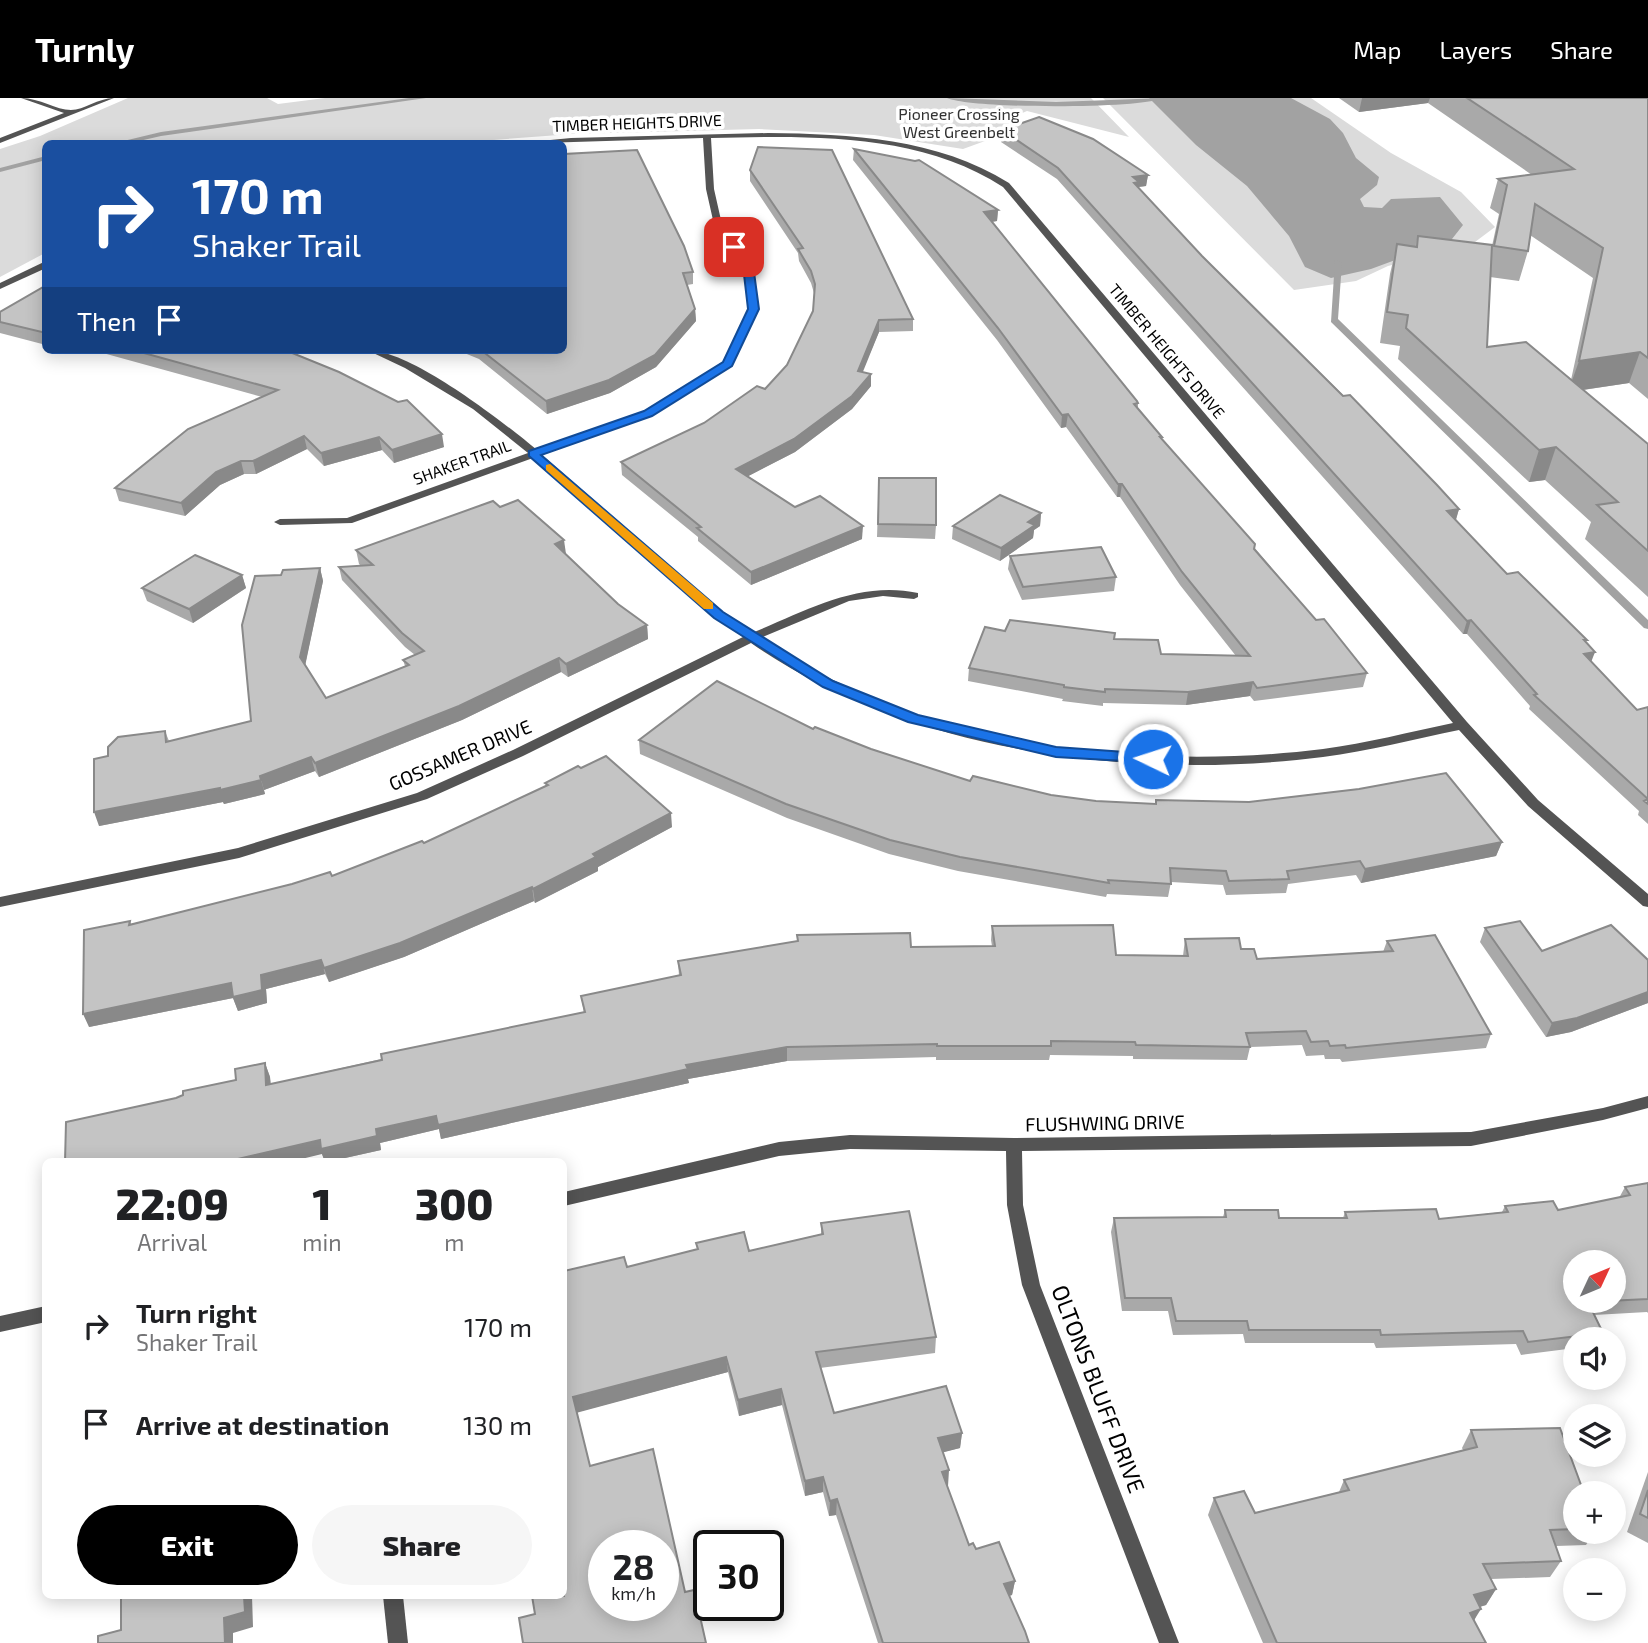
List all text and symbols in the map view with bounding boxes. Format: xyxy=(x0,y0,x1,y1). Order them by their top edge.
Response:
text: Turnly xyxy=(35,29,134,69)
text: Map xyxy=(1353,35,1401,64)
text: Layers xyxy=(1439,35,1512,64)
text: Share xyxy=(1550,35,1613,64)
park label: Pioneer Crossing West Greenbelt xyxy=(898,104,1020,141)
street label: TIMBER HEIGHTS DRIVE xyxy=(552,110,722,135)
text: 170 m xyxy=(192,165,324,224)
icon: right xyxy=(77,168,168,259)
pin xyxy=(704,217,764,277)
text: Shaker Trail xyxy=(192,225,361,263)
icon: arrive xyxy=(715,228,753,266)
street label: TIMBER HEIGHTS DRIVE xyxy=(1106,280,1229,422)
icon: arrive xyxy=(150,301,188,339)
text: Then xyxy=(77,305,136,336)
street label: SHAKER TRAIL xyxy=(410,435,513,488)
street label: GOSSAMER DRIVE xyxy=(385,714,535,795)
position arrow xyxy=(1116,722,1190,796)
street label: FLUSHWING DRIVE xyxy=(1025,1110,1185,1135)
text: 22:09 xyxy=(116,1178,229,1228)
text: 1 xyxy=(312,1178,331,1228)
text: 300 xyxy=(415,1178,493,1228)
text: Arrival xyxy=(137,1228,207,1256)
text: min xyxy=(302,1228,342,1256)
text: m xyxy=(444,1228,464,1256)
north arrow xyxy=(1563,1250,1626,1312)
map controls xyxy=(1563,1250,1626,1621)
street label: OLTONS BLUFF DRIVE xyxy=(1046,1281,1151,1497)
text: Turn right xyxy=(136,1297,257,1328)
icon: right xyxy=(77,1307,115,1345)
text: 170 m xyxy=(464,1311,532,1342)
button: sound xyxy=(1563,1327,1626,1390)
text: Shaker Trail xyxy=(136,1328,258,1356)
button: layers xyxy=(1563,1404,1626,1467)
icon: arrive xyxy=(77,1405,115,1443)
text: Arrive at destination xyxy=(136,1409,389,1440)
text: 130 m xyxy=(463,1409,532,1440)
button: + xyxy=(1563,1481,1626,1544)
button: Exit xyxy=(77,1505,298,1585)
button: Share xyxy=(312,1505,532,1585)
speed limit sign: 30 xyxy=(693,1530,784,1621)
text: 28 xyxy=(612,1545,655,1587)
button: − xyxy=(1563,1558,1626,1621)
text: km/h xyxy=(611,1582,656,1604)

